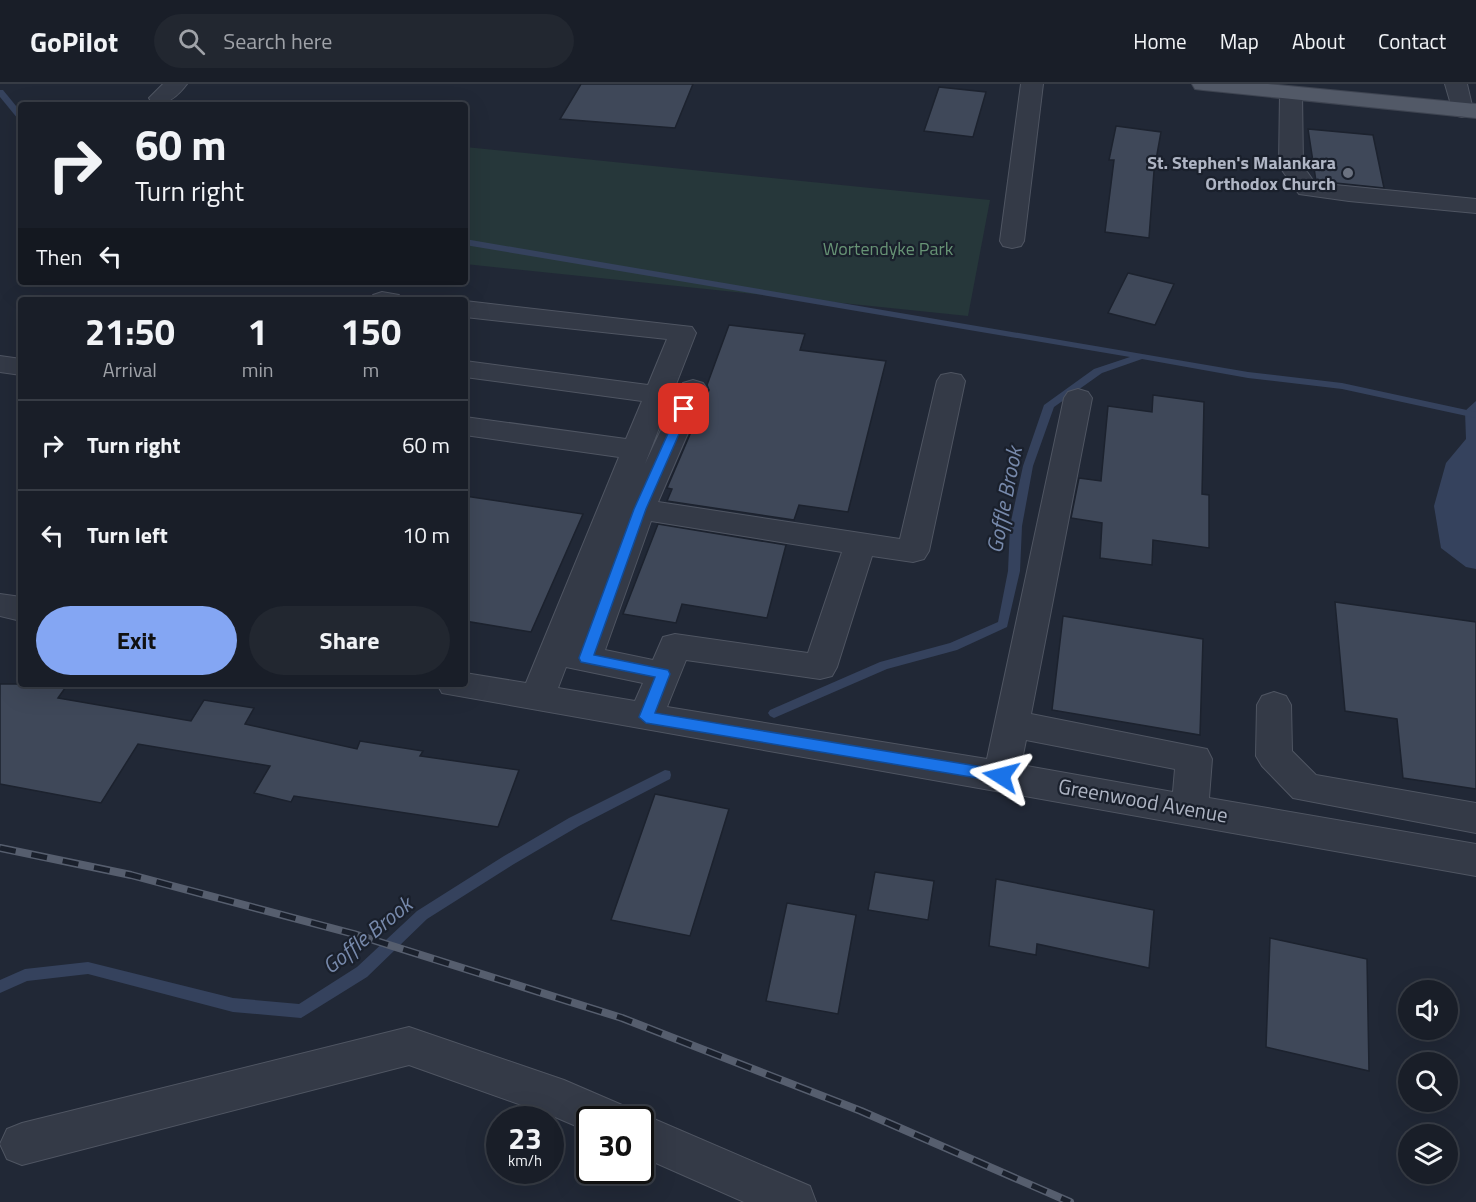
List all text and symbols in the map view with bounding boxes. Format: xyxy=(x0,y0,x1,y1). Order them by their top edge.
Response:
search box xyxy=(154,14,574,68)
text: GoPilot xyxy=(30,20,118,63)
text: Search here xyxy=(223,24,332,58)
icon: search xyxy=(175,25,208,58)
text: Home xyxy=(1133,25,1187,57)
text: Map xyxy=(1220,25,1259,57)
text: About xyxy=(1292,25,1345,57)
text: Contact xyxy=(1378,25,1446,57)
text: 60 m xyxy=(135,112,227,176)
icon: right xyxy=(36,126,114,204)
place label: St. Stephen's Malankara Orthodox Church xyxy=(1147,149,1336,197)
marker: St. Stephen's Malankara Orthodox Church xyxy=(1341,166,1355,180)
text: Turn right xyxy=(135,170,244,211)
park label: Wortendyke Park xyxy=(823,235,954,262)
text: Then xyxy=(36,240,82,274)
icon: left xyxy=(94,240,127,273)
text: 21:50 xyxy=(85,304,175,359)
text: 1 xyxy=(248,304,268,359)
text: 150 xyxy=(341,304,401,359)
text: Arrival xyxy=(103,354,157,385)
text: min xyxy=(242,354,274,385)
text: m xyxy=(362,354,379,385)
pin xyxy=(658,383,709,434)
icon: arrive xyxy=(667,392,700,425)
text: Turn right xyxy=(87,428,181,462)
text: 60 m xyxy=(402,428,450,462)
icon: right xyxy=(36,429,69,462)
water label: Goffle Brook xyxy=(977,442,1031,556)
text: Turn left xyxy=(87,518,168,552)
text: 10 m xyxy=(402,518,450,552)
icon: left xyxy=(36,519,69,552)
button: Exit xyxy=(36,606,237,675)
button: Share xyxy=(249,606,450,675)
position arrow xyxy=(969,744,1033,808)
street label: Greenwood Avenue xyxy=(1056,769,1231,831)
water label: Goffle Brook xyxy=(315,887,421,982)
map controls xyxy=(1398,980,1458,1184)
button: sound xyxy=(1398,980,1458,1040)
button: search xyxy=(1398,1052,1458,1112)
speed limit sign: 30 xyxy=(576,1106,654,1184)
text: 23 xyxy=(508,1115,542,1161)
button: layers xyxy=(1398,1124,1458,1184)
text: km/h xyxy=(508,1149,542,1172)

